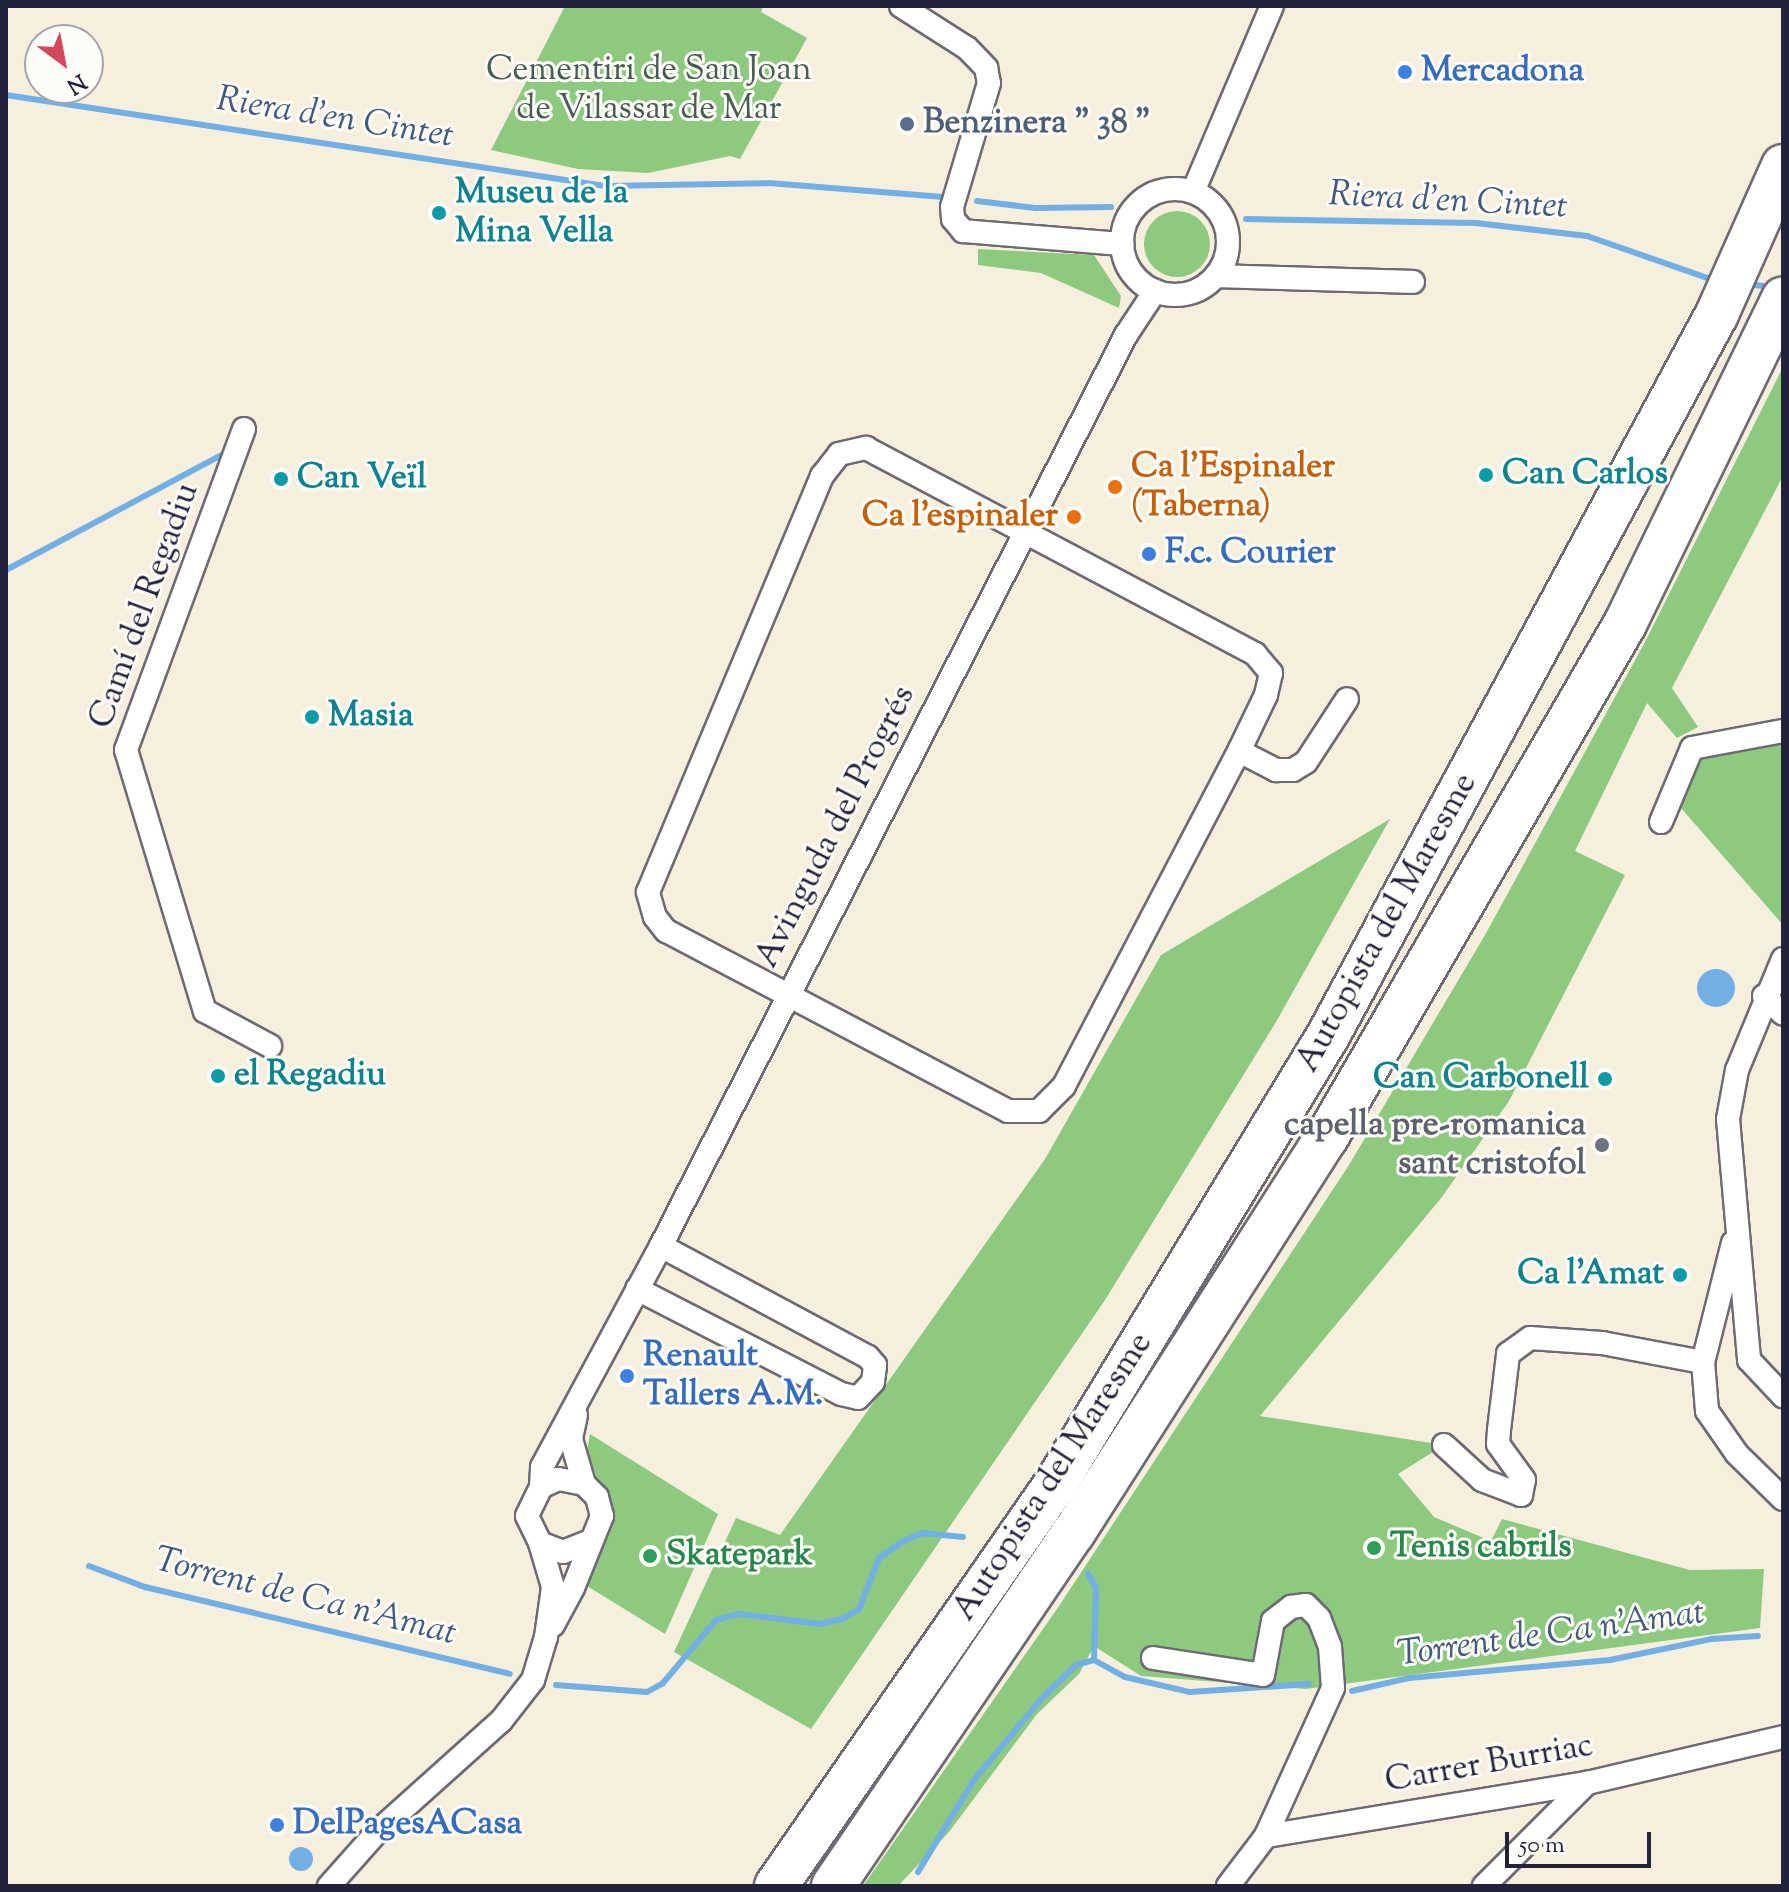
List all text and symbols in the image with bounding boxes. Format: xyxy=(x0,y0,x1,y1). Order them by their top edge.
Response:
north arrow xyxy=(24,24,104,104)
park label: Cementiri de San Joan de Vilassar de Mar xyxy=(486,50,812,130)
place label: Mercadona xyxy=(1421,52,1584,92)
marker: Mercadona xyxy=(1396,63,1414,81)
text: N xyxy=(60,64,92,101)
water label: Riera d'en Cintet xyxy=(214,79,456,159)
place label: Benzinera " 38 " xyxy=(923,104,1151,144)
marker: Benzinera " 38 " xyxy=(898,115,916,133)
place label: Museu de la Mina Vella xyxy=(455,173,628,252)
water label: Riera d'en Cintet xyxy=(1327,174,1569,230)
marker: Museu de la Mina Vella xyxy=(430,204,448,222)
place label: Ca l'Espinaler (Taberna) xyxy=(1131,447,1335,526)
place label: Can Carlos xyxy=(1502,455,1668,495)
place label: Can Veïl xyxy=(297,459,427,499)
marker: Can Carlos xyxy=(1477,466,1495,484)
marker: Can Veïl xyxy=(272,470,290,488)
street label: Camí del Regadiu xyxy=(82,478,208,734)
marker: Ca l'Espinaler (Taberna) xyxy=(1106,478,1124,496)
place label: Ca l'espinaler xyxy=(862,497,1058,537)
marker: Ca l'espinaler xyxy=(1065,508,1083,526)
place label: F.c. Courier xyxy=(1165,534,1336,574)
marker: F.c. Courier xyxy=(1140,545,1158,563)
street label: Avinguda del Progrés xyxy=(747,679,925,975)
place label: Masia xyxy=(328,697,414,737)
marker: Masia xyxy=(303,708,321,726)
street label: Autopista del Maresme xyxy=(1288,766,1486,1080)
place label: el Regadiu xyxy=(234,1056,386,1096)
place label: Can Carbonell xyxy=(1373,1059,1589,1099)
marker: el Regadiu xyxy=(209,1067,227,1085)
marker: Can Carbonell xyxy=(1596,1070,1614,1088)
place label: capella pre-romanica sant cristofol xyxy=(1284,1105,1586,1184)
marker: capella pre-romanica sant cristofol xyxy=(1593,1136,1611,1154)
place label: Ca l'Amat xyxy=(1517,1255,1664,1295)
marker: Ca l'Amat xyxy=(1671,1266,1689,1284)
street label: Autopista del Maresme xyxy=(944,1325,1162,1629)
place label: Renault Tallers A.M. xyxy=(643,1336,823,1416)
marker: Renault Tallers A.M. xyxy=(618,1367,636,1385)
place label: Tenis cabrils xyxy=(1390,1528,1572,1568)
place label: Skatepark xyxy=(666,1536,813,1576)
marker: Tenis cabrils xyxy=(1365,1539,1383,1557)
water label: Torrent de Ca n'Amat xyxy=(149,1540,461,1656)
marker: Skatepark xyxy=(641,1547,659,1565)
water label: Torrent de Ca n'Amat xyxy=(1395,1592,1707,1678)
street label: Carrer Burriac xyxy=(1382,1726,1596,1802)
place label: DelPagesACasa xyxy=(293,1805,522,1845)
marker: DelPagesACasa xyxy=(268,1816,286,1834)
scale bar xyxy=(1509,1816,1655,1866)
text: 50 m xyxy=(1519,1829,1565,1863)

